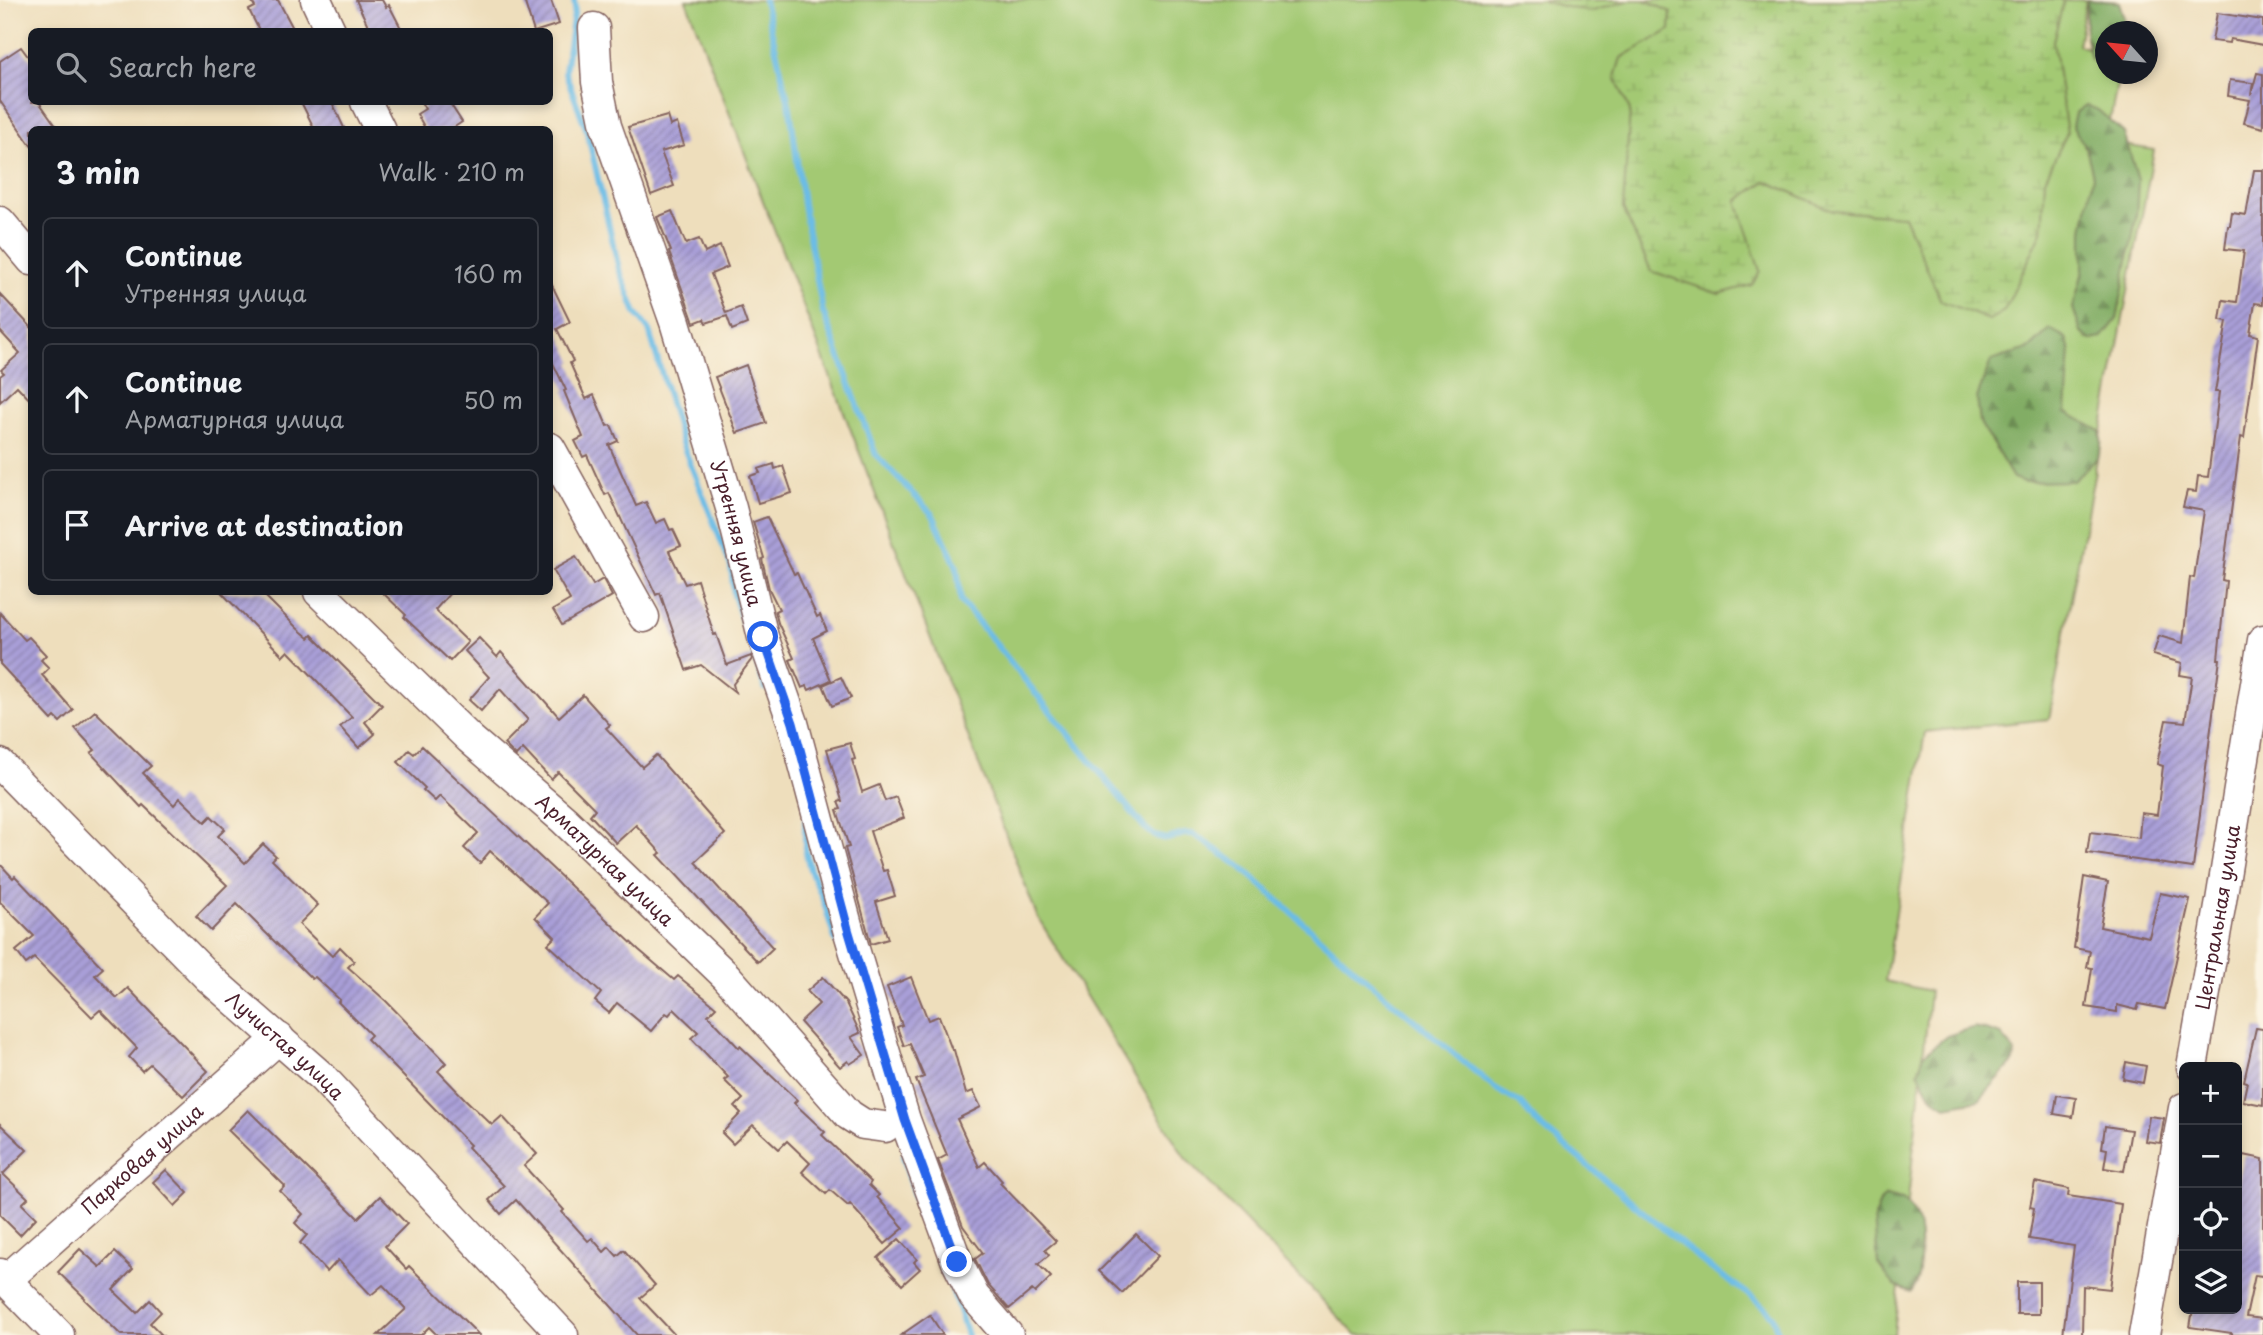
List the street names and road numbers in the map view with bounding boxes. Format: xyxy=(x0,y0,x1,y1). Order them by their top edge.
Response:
street label: Утренняя улица xyxy=(704,457,770,609)
street label: Арматурная улица xyxy=(530,787,681,932)
street label: Центральная улица xyxy=(2187,822,2246,1012)
street label: Лучистая улица xyxy=(220,984,351,1106)
street label: Парковая улица xyxy=(74,1097,209,1220)

